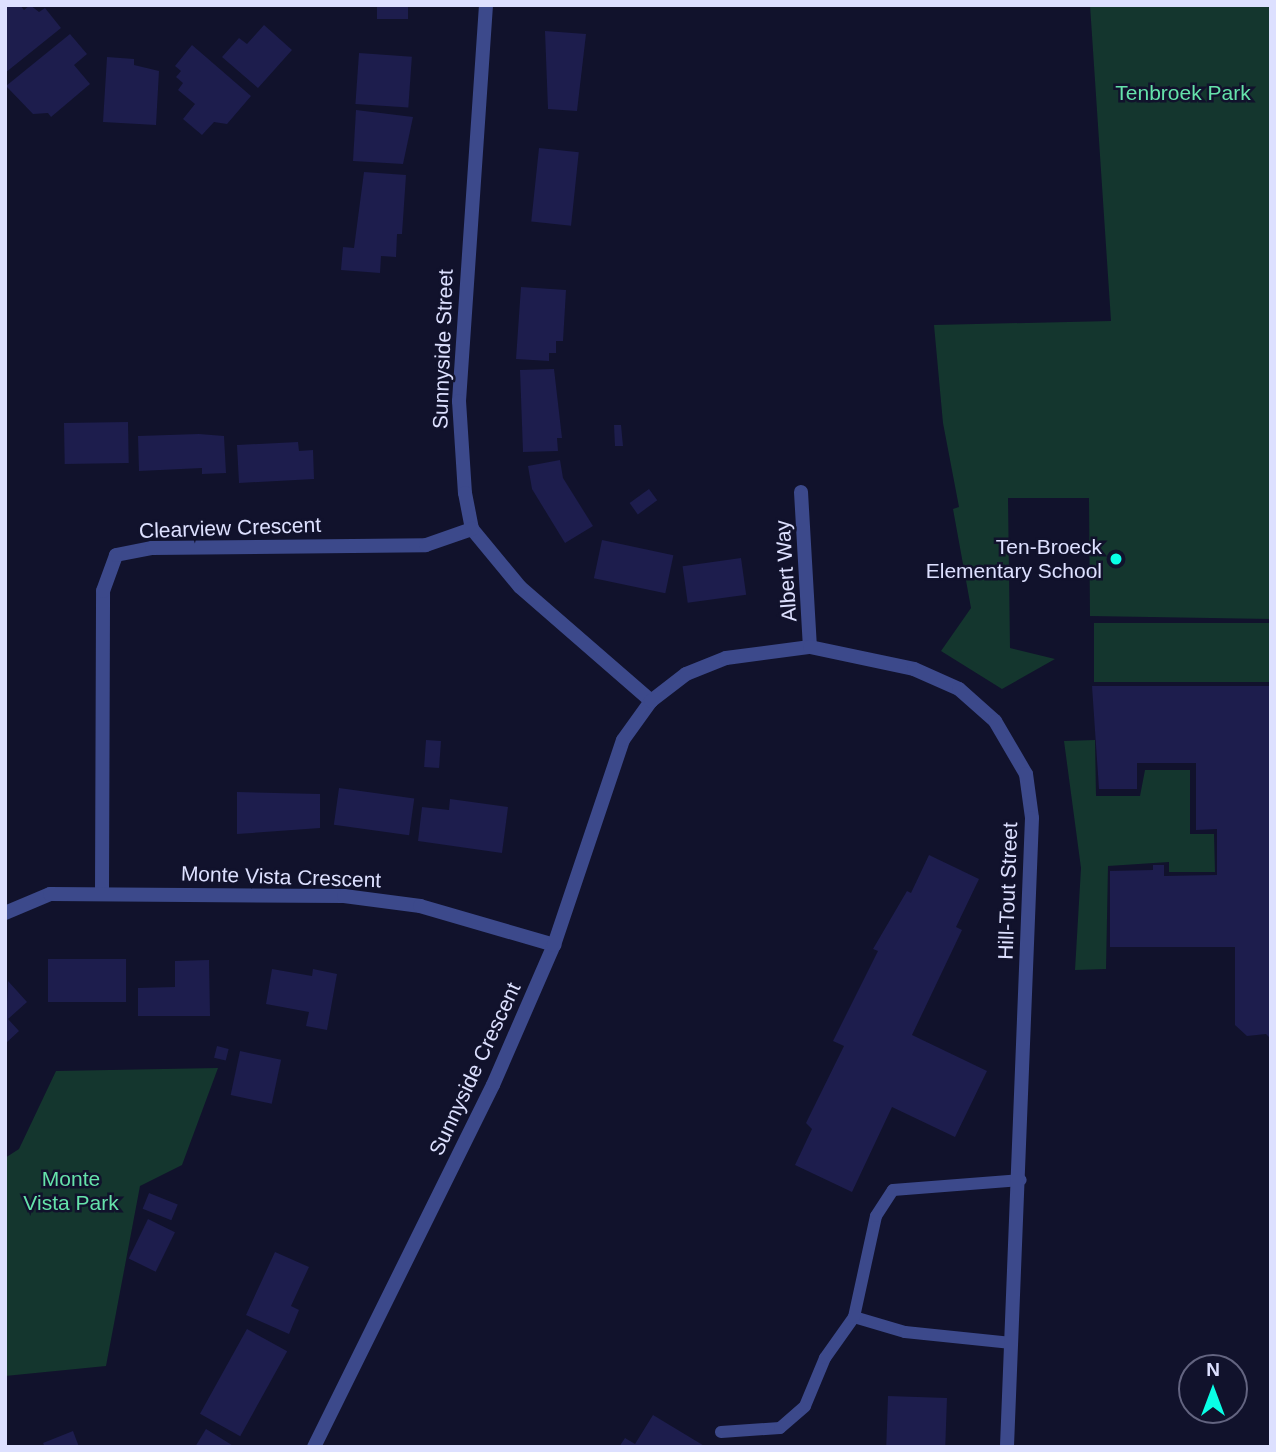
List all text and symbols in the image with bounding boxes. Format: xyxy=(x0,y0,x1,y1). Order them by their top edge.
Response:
park label: Tenbroek Park xyxy=(1115,80,1251,106)
street label: Sunnyside Street xyxy=(428,269,458,429)
street label: Clearview Crescent xyxy=(139,512,321,544)
street label: Albert Way xyxy=(770,519,802,623)
place label: Ten-Broeck Elementary School xyxy=(926,534,1102,584)
marker: Ten-Broeck Elementary School xyxy=(1108,551,1124,567)
street label: Hill-Tout Street xyxy=(993,822,1023,960)
street label: Monte Vista Crescent xyxy=(180,861,382,893)
street label: Sunnyside Crescent xyxy=(424,979,526,1159)
park label: Monte Vista Park xyxy=(23,1166,119,1216)
north arrow xyxy=(1178,1354,1248,1424)
text: N xyxy=(1206,1359,1220,1380)

